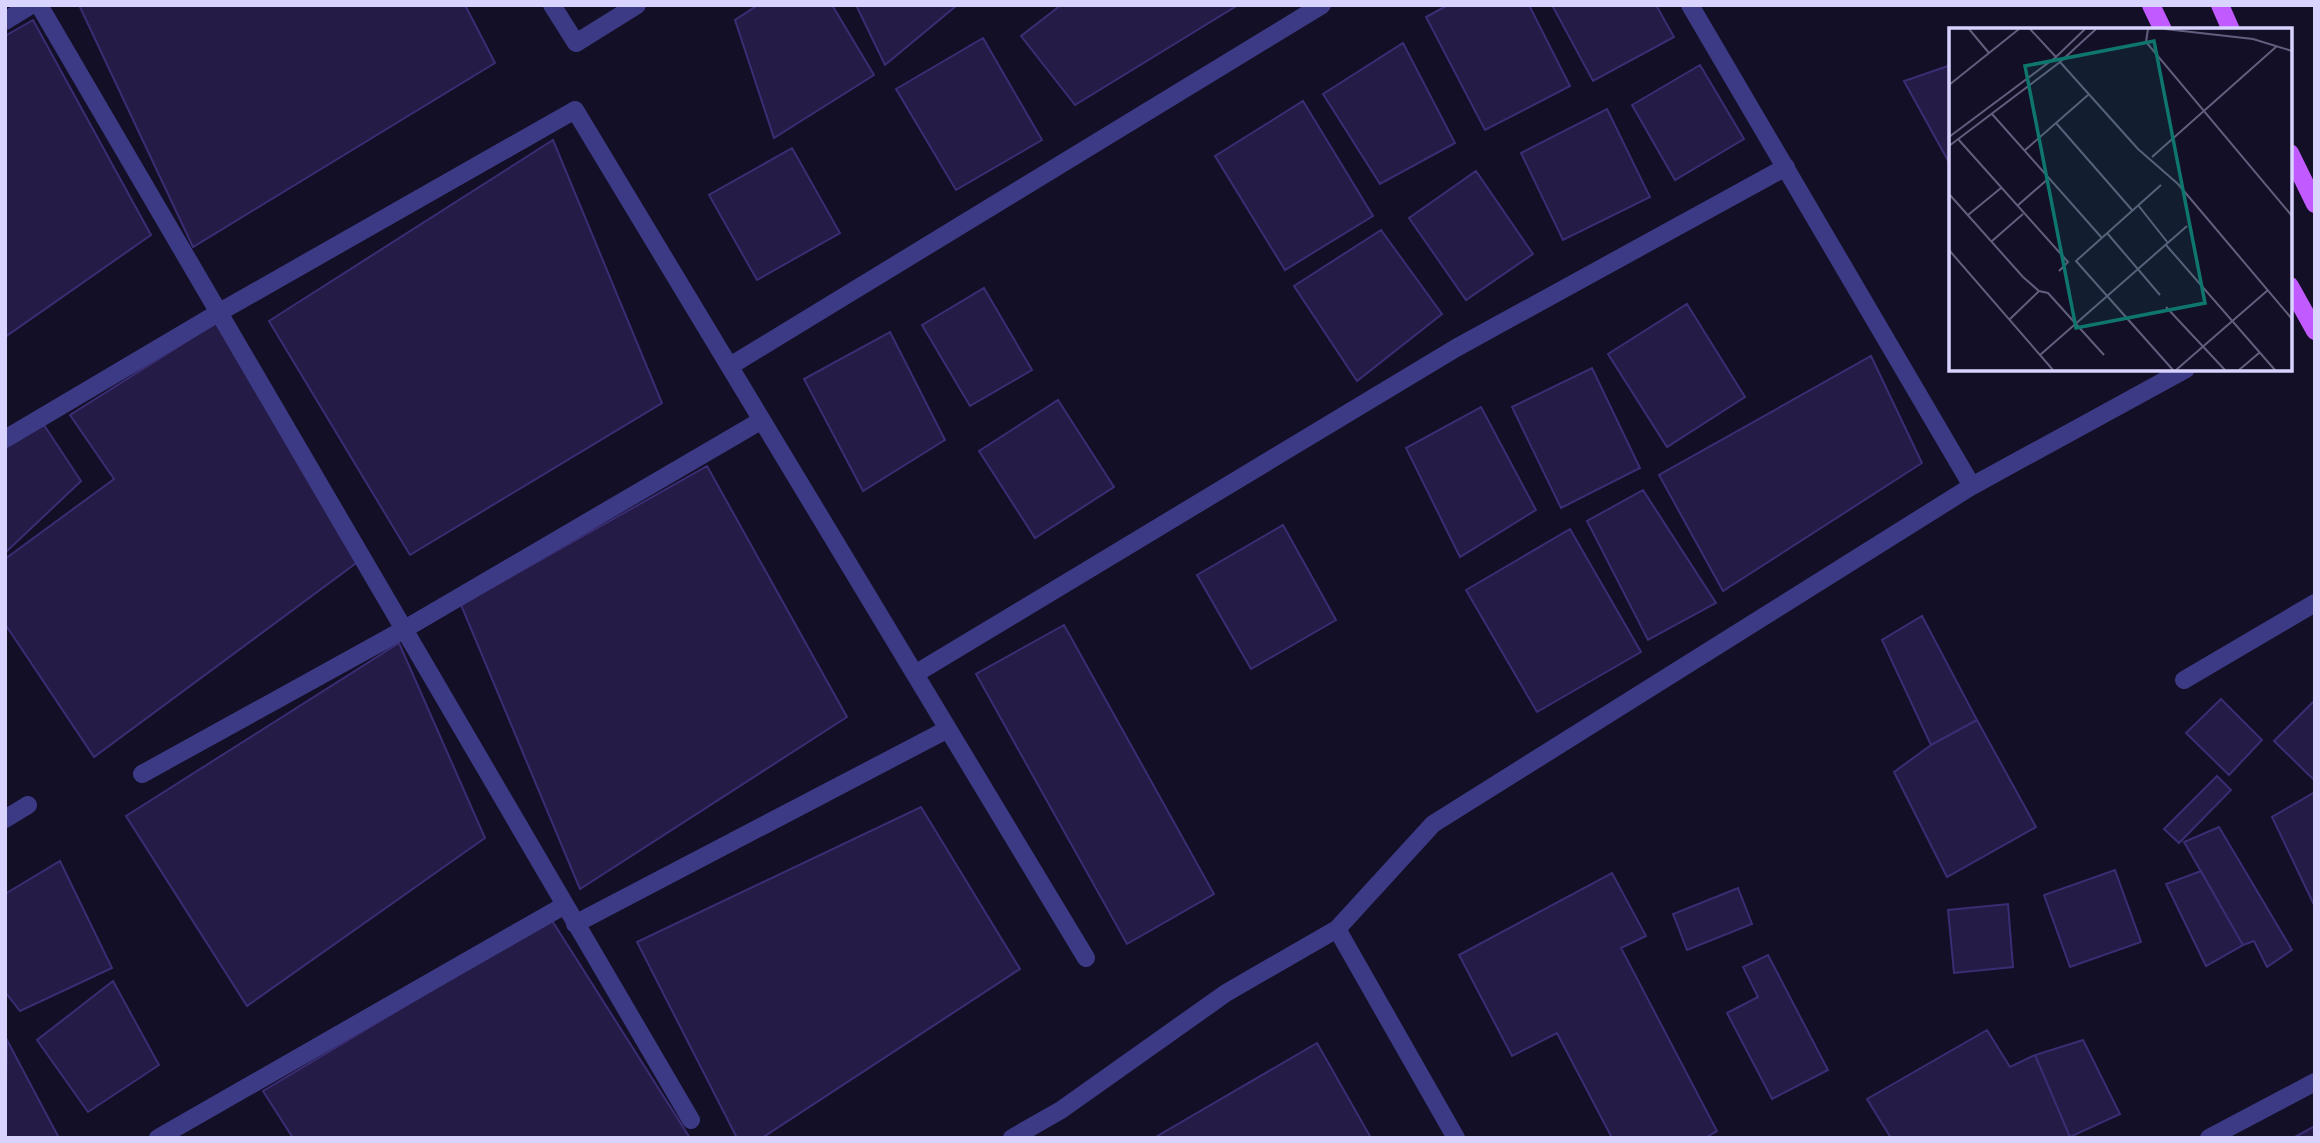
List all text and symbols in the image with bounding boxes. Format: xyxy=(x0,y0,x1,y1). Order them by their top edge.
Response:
inset map xyxy=(1949,28,2292,371)

